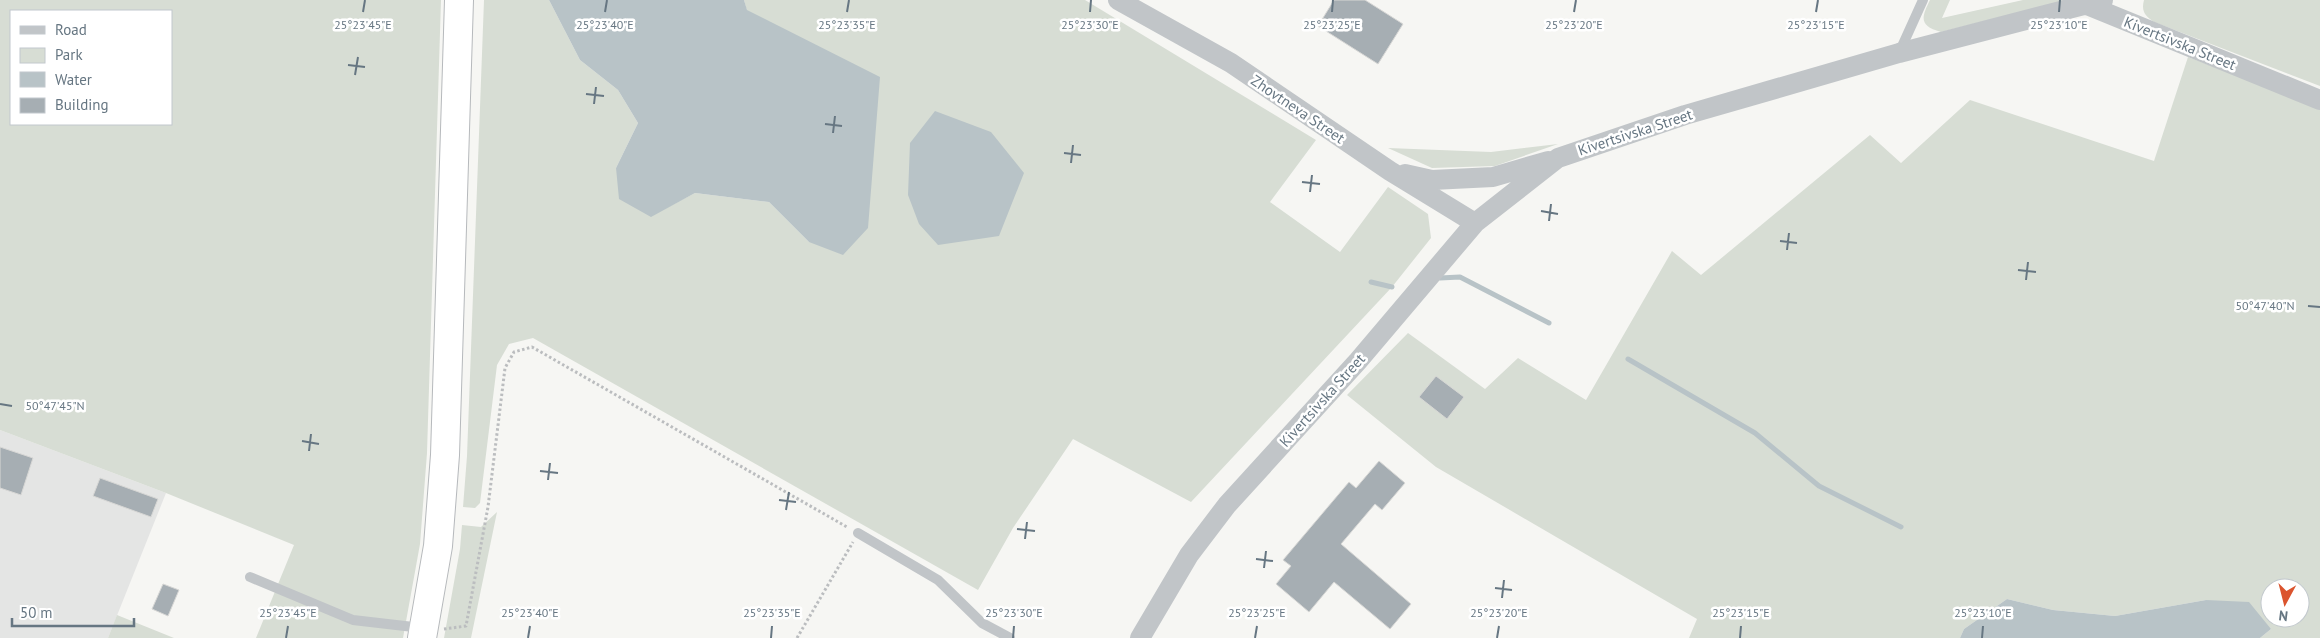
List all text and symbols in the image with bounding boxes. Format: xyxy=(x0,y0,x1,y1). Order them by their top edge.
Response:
legend xyxy=(10,10,172,125)
street label: Kivertsivska Street xyxy=(2121,12,2239,74)
text: 25°23'45"E xyxy=(334,17,392,32)
text: 25°23'40"E xyxy=(576,17,634,32)
text: 25°23'35"E xyxy=(818,17,876,32)
text: 25°23'30"E xyxy=(1061,17,1119,32)
text: 25°23'25"E xyxy=(1303,17,1361,32)
text: 25°23'20"E xyxy=(1545,17,1603,32)
text: 25°23'15"E xyxy=(1787,17,1845,32)
text: 25°23'10"E xyxy=(2030,17,2088,32)
text: Road xyxy=(55,20,87,39)
text: Park xyxy=(55,45,83,64)
text: Water xyxy=(55,70,92,89)
street label: Zhovtneva Street xyxy=(1247,71,1349,147)
text: Building xyxy=(55,95,109,114)
street label: Kivertsivska Street xyxy=(1575,105,1695,159)
text: 50°47'40"N xyxy=(2235,298,2295,313)
street label: Kivertsivska Street xyxy=(1275,349,1369,451)
text: 50°47'45"N xyxy=(25,398,85,413)
north arrow xyxy=(2260,578,2310,628)
scale bar xyxy=(12,596,135,628)
text: 50 m xyxy=(20,603,53,622)
text: 25°23'45"E xyxy=(259,605,317,620)
text: 25°23'40"E xyxy=(501,605,559,620)
text: 25°23'35"E xyxy=(743,605,801,620)
text: 25°23'30"E xyxy=(985,605,1043,620)
text: 25°23'25"E xyxy=(1228,605,1286,620)
text: 25°23'20"E xyxy=(1470,605,1528,620)
text: 25°23'15"E xyxy=(1712,605,1770,620)
text: 25°23'10"E xyxy=(1954,605,2012,620)
text: N xyxy=(2278,606,2289,625)

